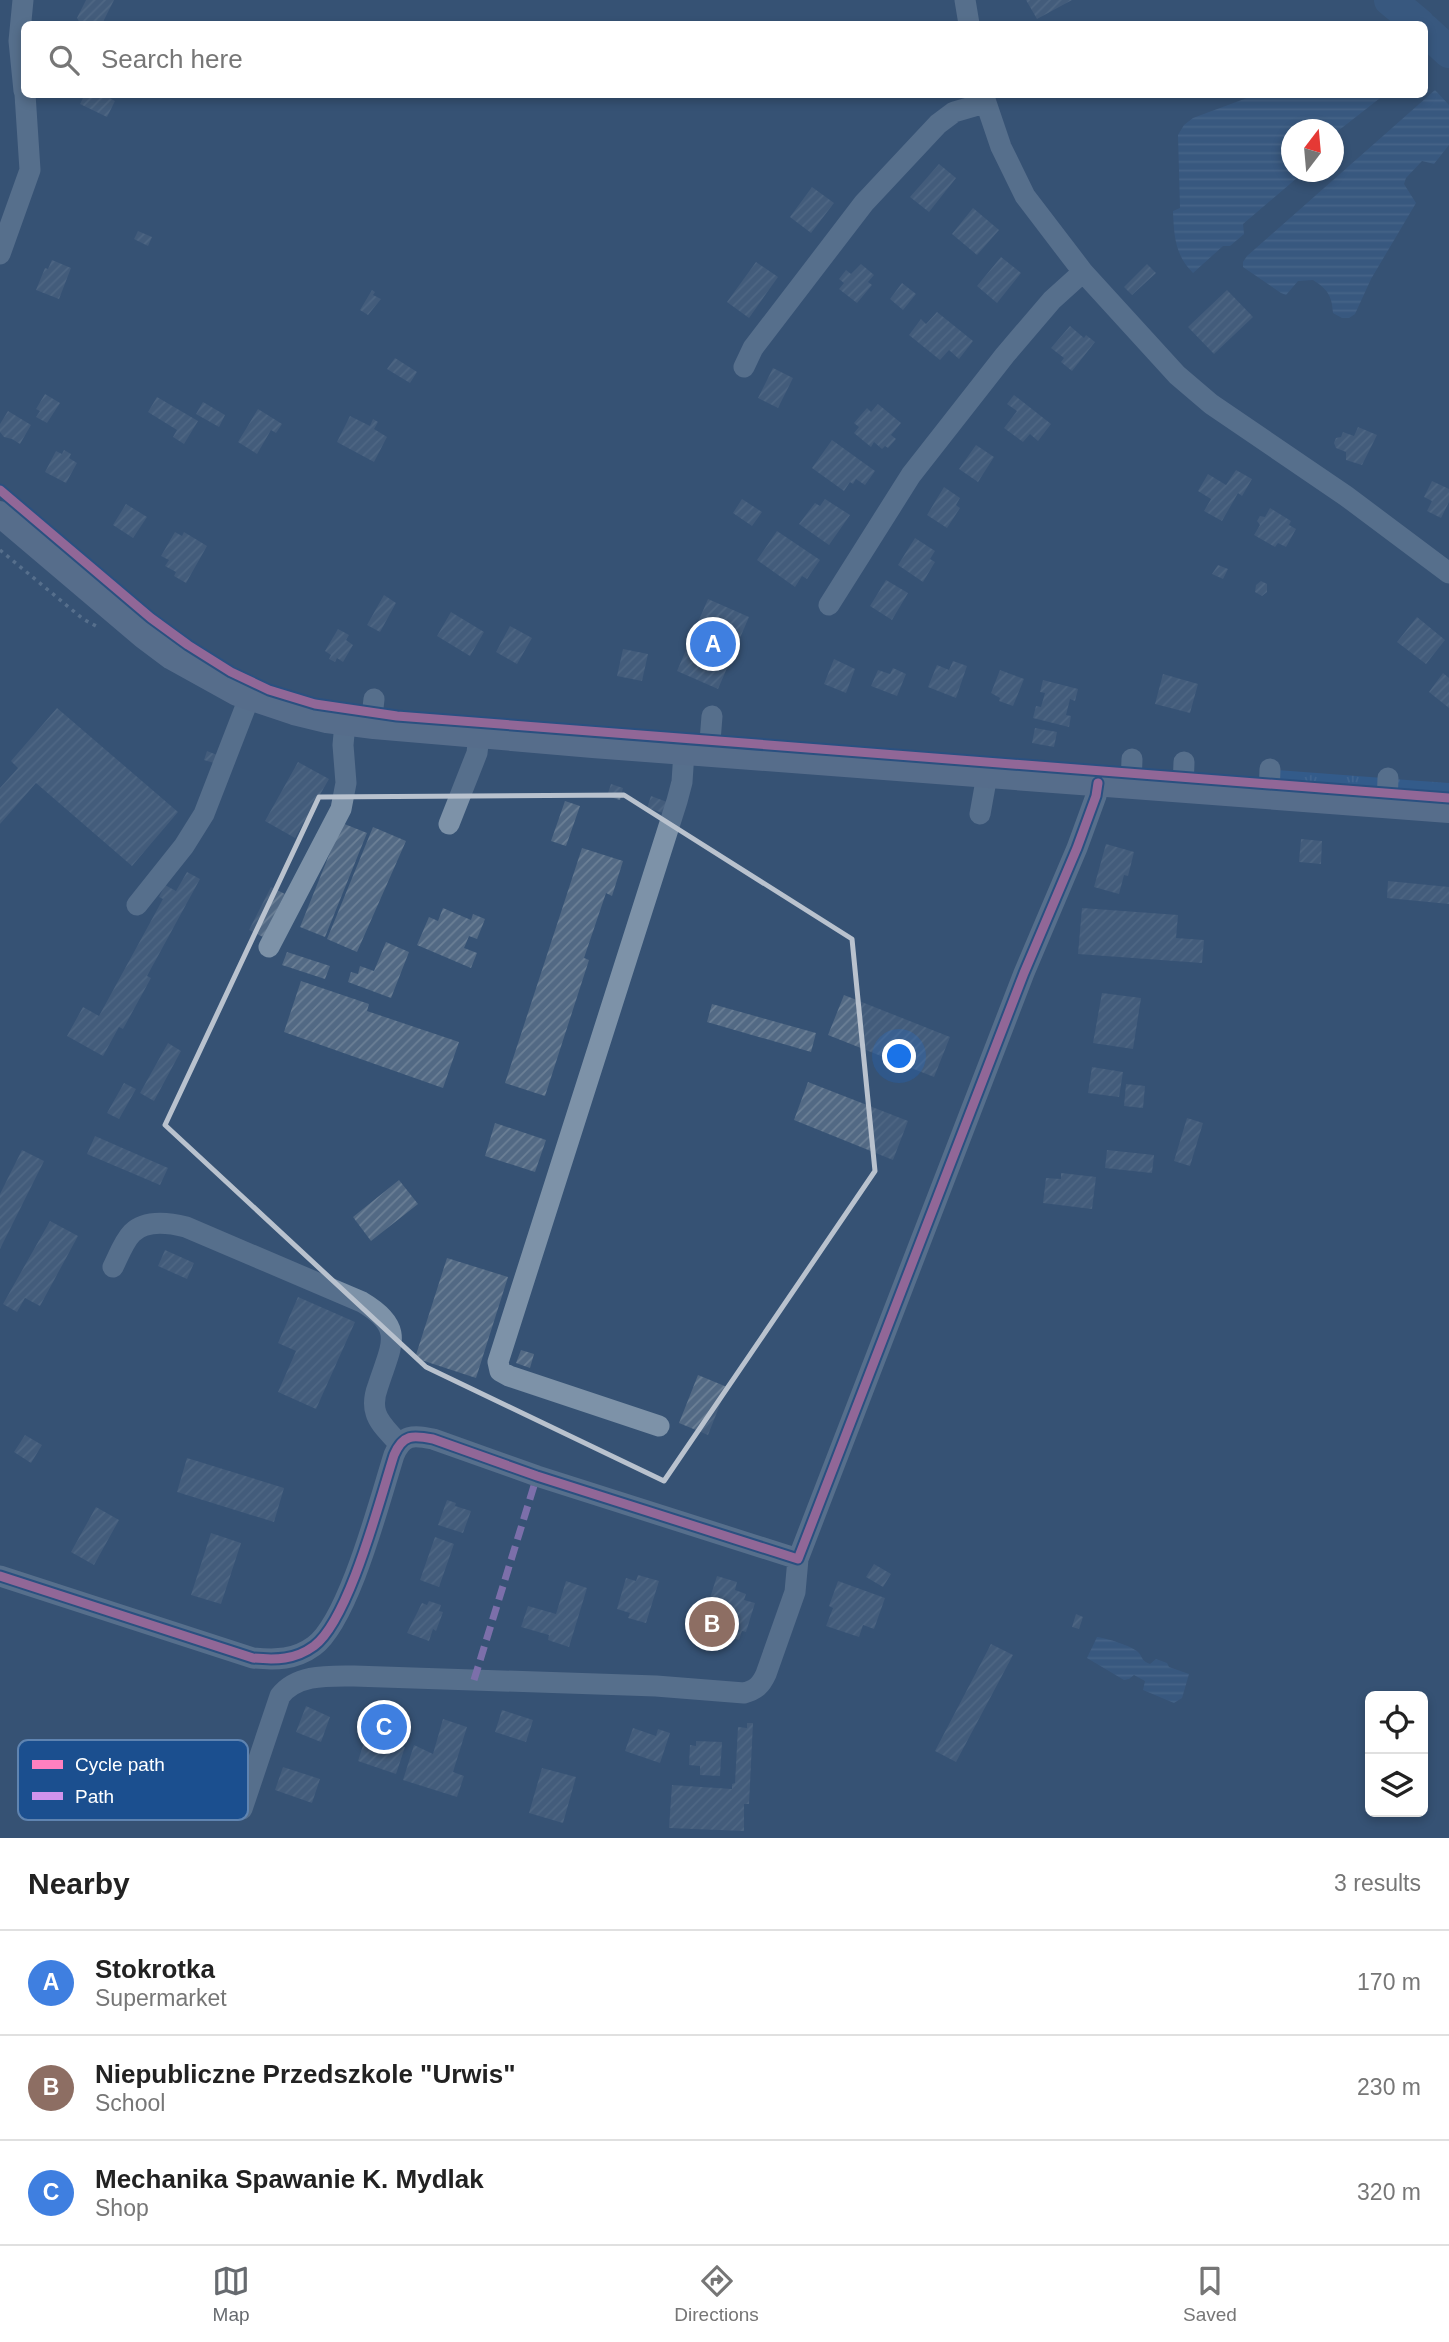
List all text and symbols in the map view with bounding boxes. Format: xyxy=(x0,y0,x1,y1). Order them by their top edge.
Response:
search box xyxy=(21,21,1428,98)
icon: search xyxy=(45,41,83,79)
text: Search here xyxy=(101,44,243,74)
north arrow xyxy=(1281,119,1344,182)
pin: A xyxy=(690,618,736,670)
your location xyxy=(882,1039,916,1073)
pin: B xyxy=(689,1598,735,1650)
map controls xyxy=(1365,1691,1428,1817)
button: locate xyxy=(1365,1691,1428,1754)
pin: C xyxy=(361,1701,407,1753)
legend xyxy=(18,1740,248,1820)
text: Cycle path xyxy=(75,1754,165,1775)
button: layers xyxy=(1365,1754,1428,1817)
text: Path xyxy=(75,1786,114,1807)
text: Nearby xyxy=(28,1867,130,1900)
text: 3 results xyxy=(1334,1870,1421,1896)
text: Stokrotka xyxy=(95,1954,215,1984)
text: A xyxy=(43,1969,59,1995)
text: 170 m xyxy=(1357,1969,1421,1995)
text: Supermarket xyxy=(95,1985,227,2011)
text: Niepubliczne Przedszkole "Urwis" xyxy=(95,2059,516,2089)
text: B xyxy=(43,2074,59,2100)
text: 230 m xyxy=(1357,2074,1421,2100)
text: School xyxy=(95,2090,165,2116)
text: Mechanika Spawanie K. Mydlak xyxy=(95,2164,484,2194)
text: C xyxy=(43,2179,59,2205)
text: 320 m xyxy=(1357,2179,1421,2205)
text: Shop xyxy=(95,2195,149,2221)
tab: Map xyxy=(212,2262,250,2326)
tab: Directions xyxy=(674,2262,759,2326)
tab: Saved xyxy=(1183,2262,1237,2326)

